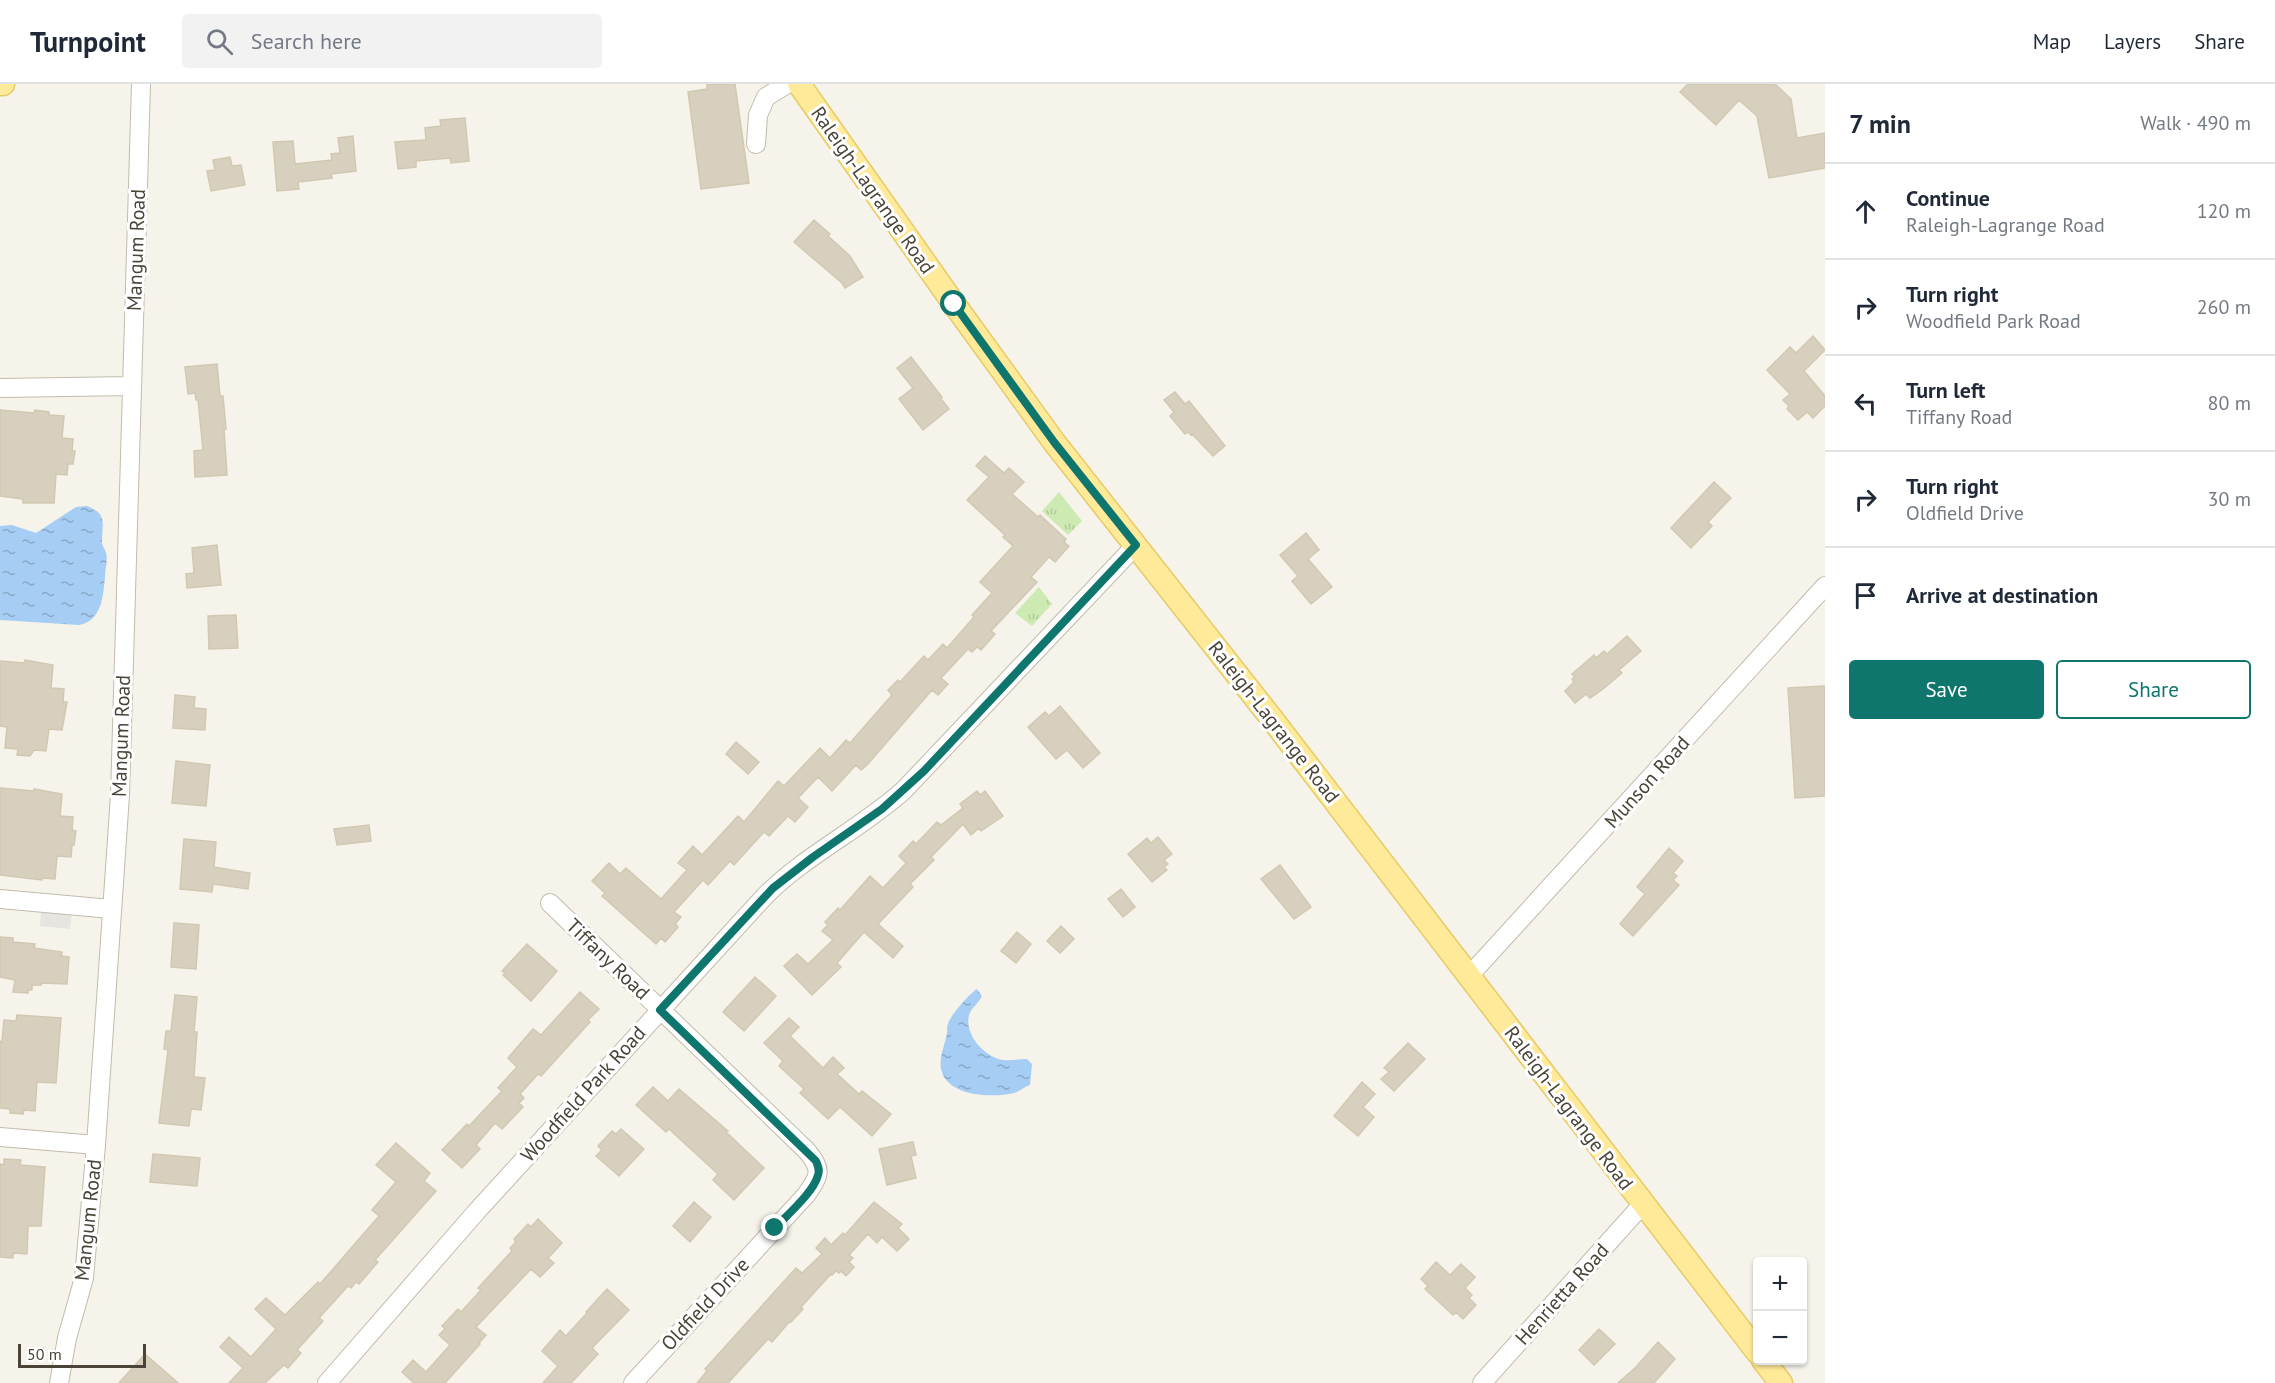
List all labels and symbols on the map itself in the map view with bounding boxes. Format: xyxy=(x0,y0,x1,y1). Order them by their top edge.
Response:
street label: Raleigh-Lagrange Road xyxy=(805,101,941,279)
street label: Mangum Road xyxy=(121,189,151,311)
route start xyxy=(940,290,966,316)
street label: Raleigh-Lagrange Road xyxy=(1203,636,1345,808)
street label: Mangum Road xyxy=(106,675,136,797)
street label: Munson Road xyxy=(1599,730,1695,834)
street label: Tiffany Road xyxy=(561,913,655,1005)
street label: Woodfield Park Road xyxy=(515,1020,651,1168)
street label: Raleigh-Lagrange Road xyxy=(1499,1021,1639,1195)
street label: Mangum Road xyxy=(69,1158,107,1282)
route end xyxy=(761,1214,787,1240)
street label: Henrietta Road xyxy=(1510,1238,1614,1350)
street label: Oldfield Drive xyxy=(655,1252,755,1356)
scale bar xyxy=(18,1341,146,1368)

